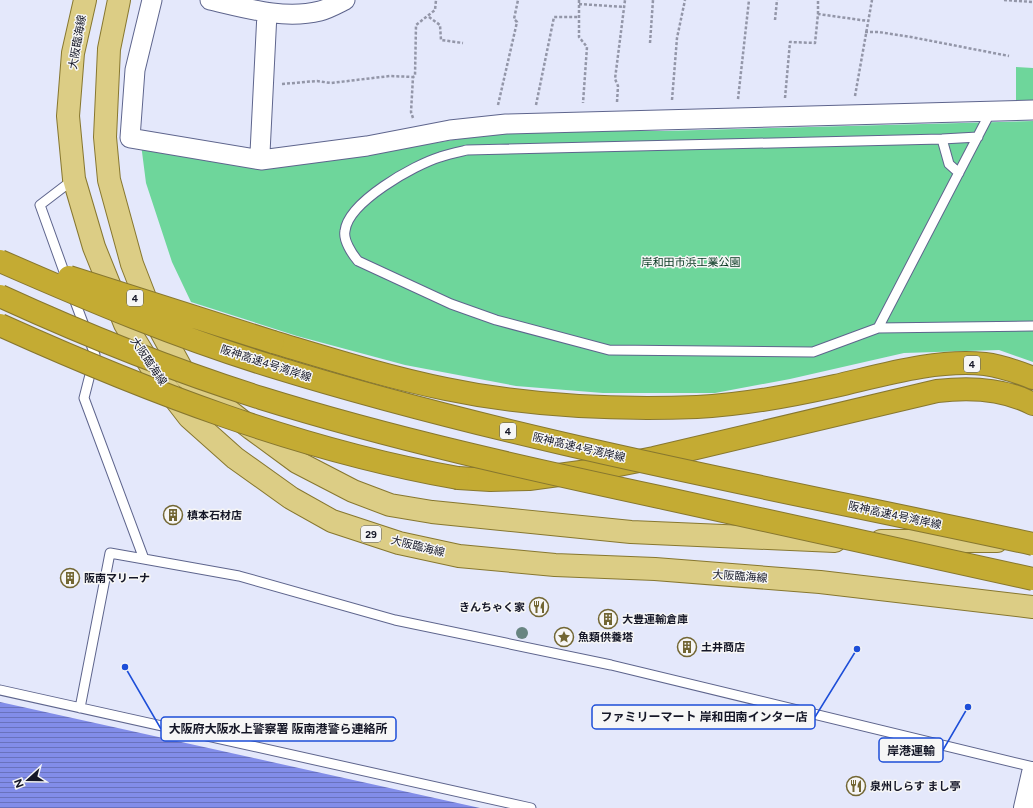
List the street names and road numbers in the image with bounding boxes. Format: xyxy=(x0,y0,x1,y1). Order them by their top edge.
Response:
street label: 大阪臨海線 xyxy=(66,14,89,70)
road number: 4 xyxy=(127,290,143,306)
street label: 大阪臨海線 xyxy=(128,335,169,388)
street label: 阪神高速4号湾岸線 xyxy=(219,343,313,384)
road number: 4 xyxy=(964,356,980,372)
road number: 4 xyxy=(500,423,516,439)
street label: 阪神高速4号湾岸線 xyxy=(531,430,627,464)
street label: 阪神高速4号湾岸線 xyxy=(847,499,943,532)
road number: 29 xyxy=(361,526,381,542)
street label: 大阪臨海線 xyxy=(390,534,446,559)
street label: 大阪臨海線 xyxy=(712,568,768,585)

